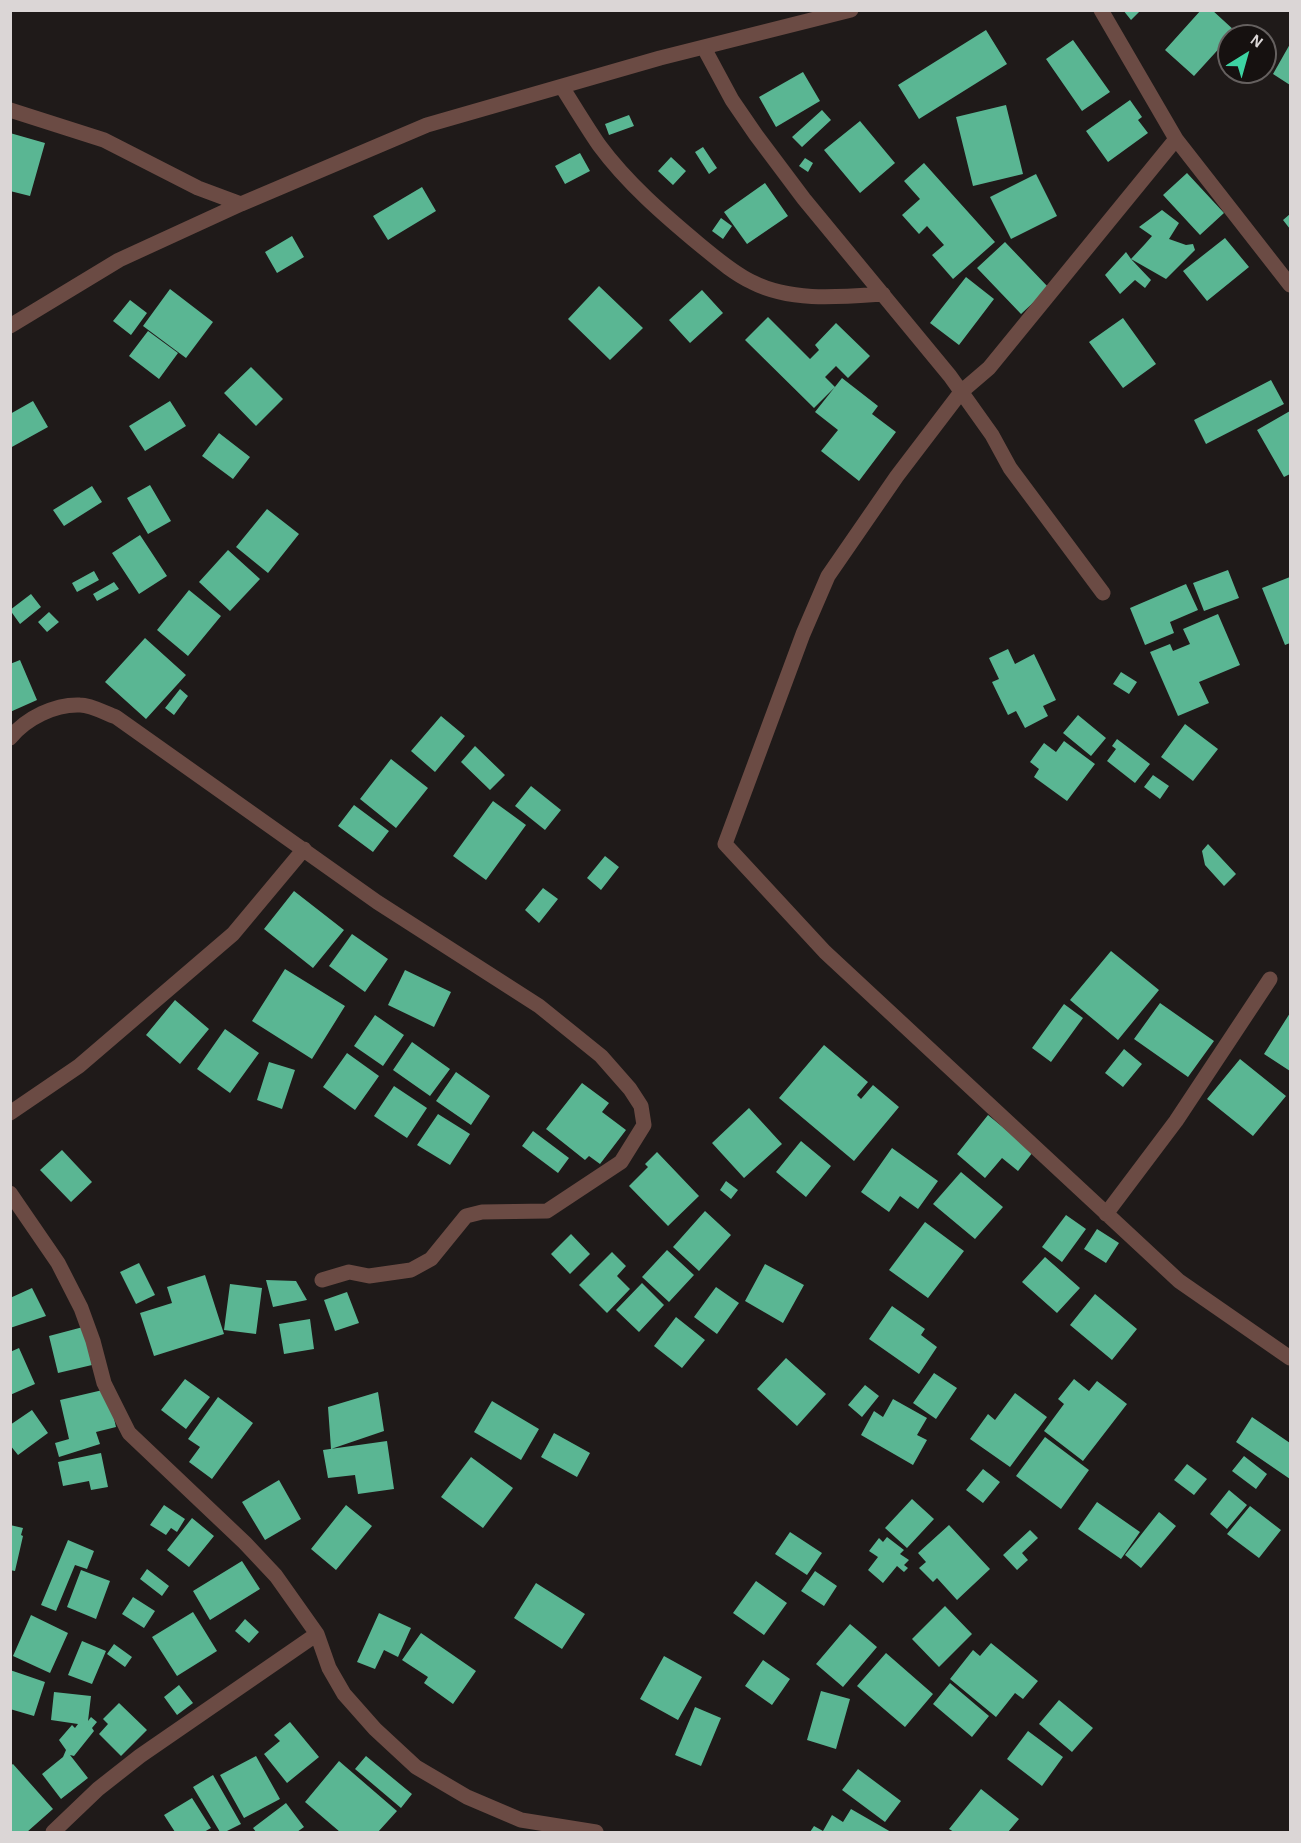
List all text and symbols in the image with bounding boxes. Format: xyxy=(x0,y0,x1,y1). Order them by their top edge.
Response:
north arrow xyxy=(1217,24,1277,84)
text: N xyxy=(1247,31,1266,51)

